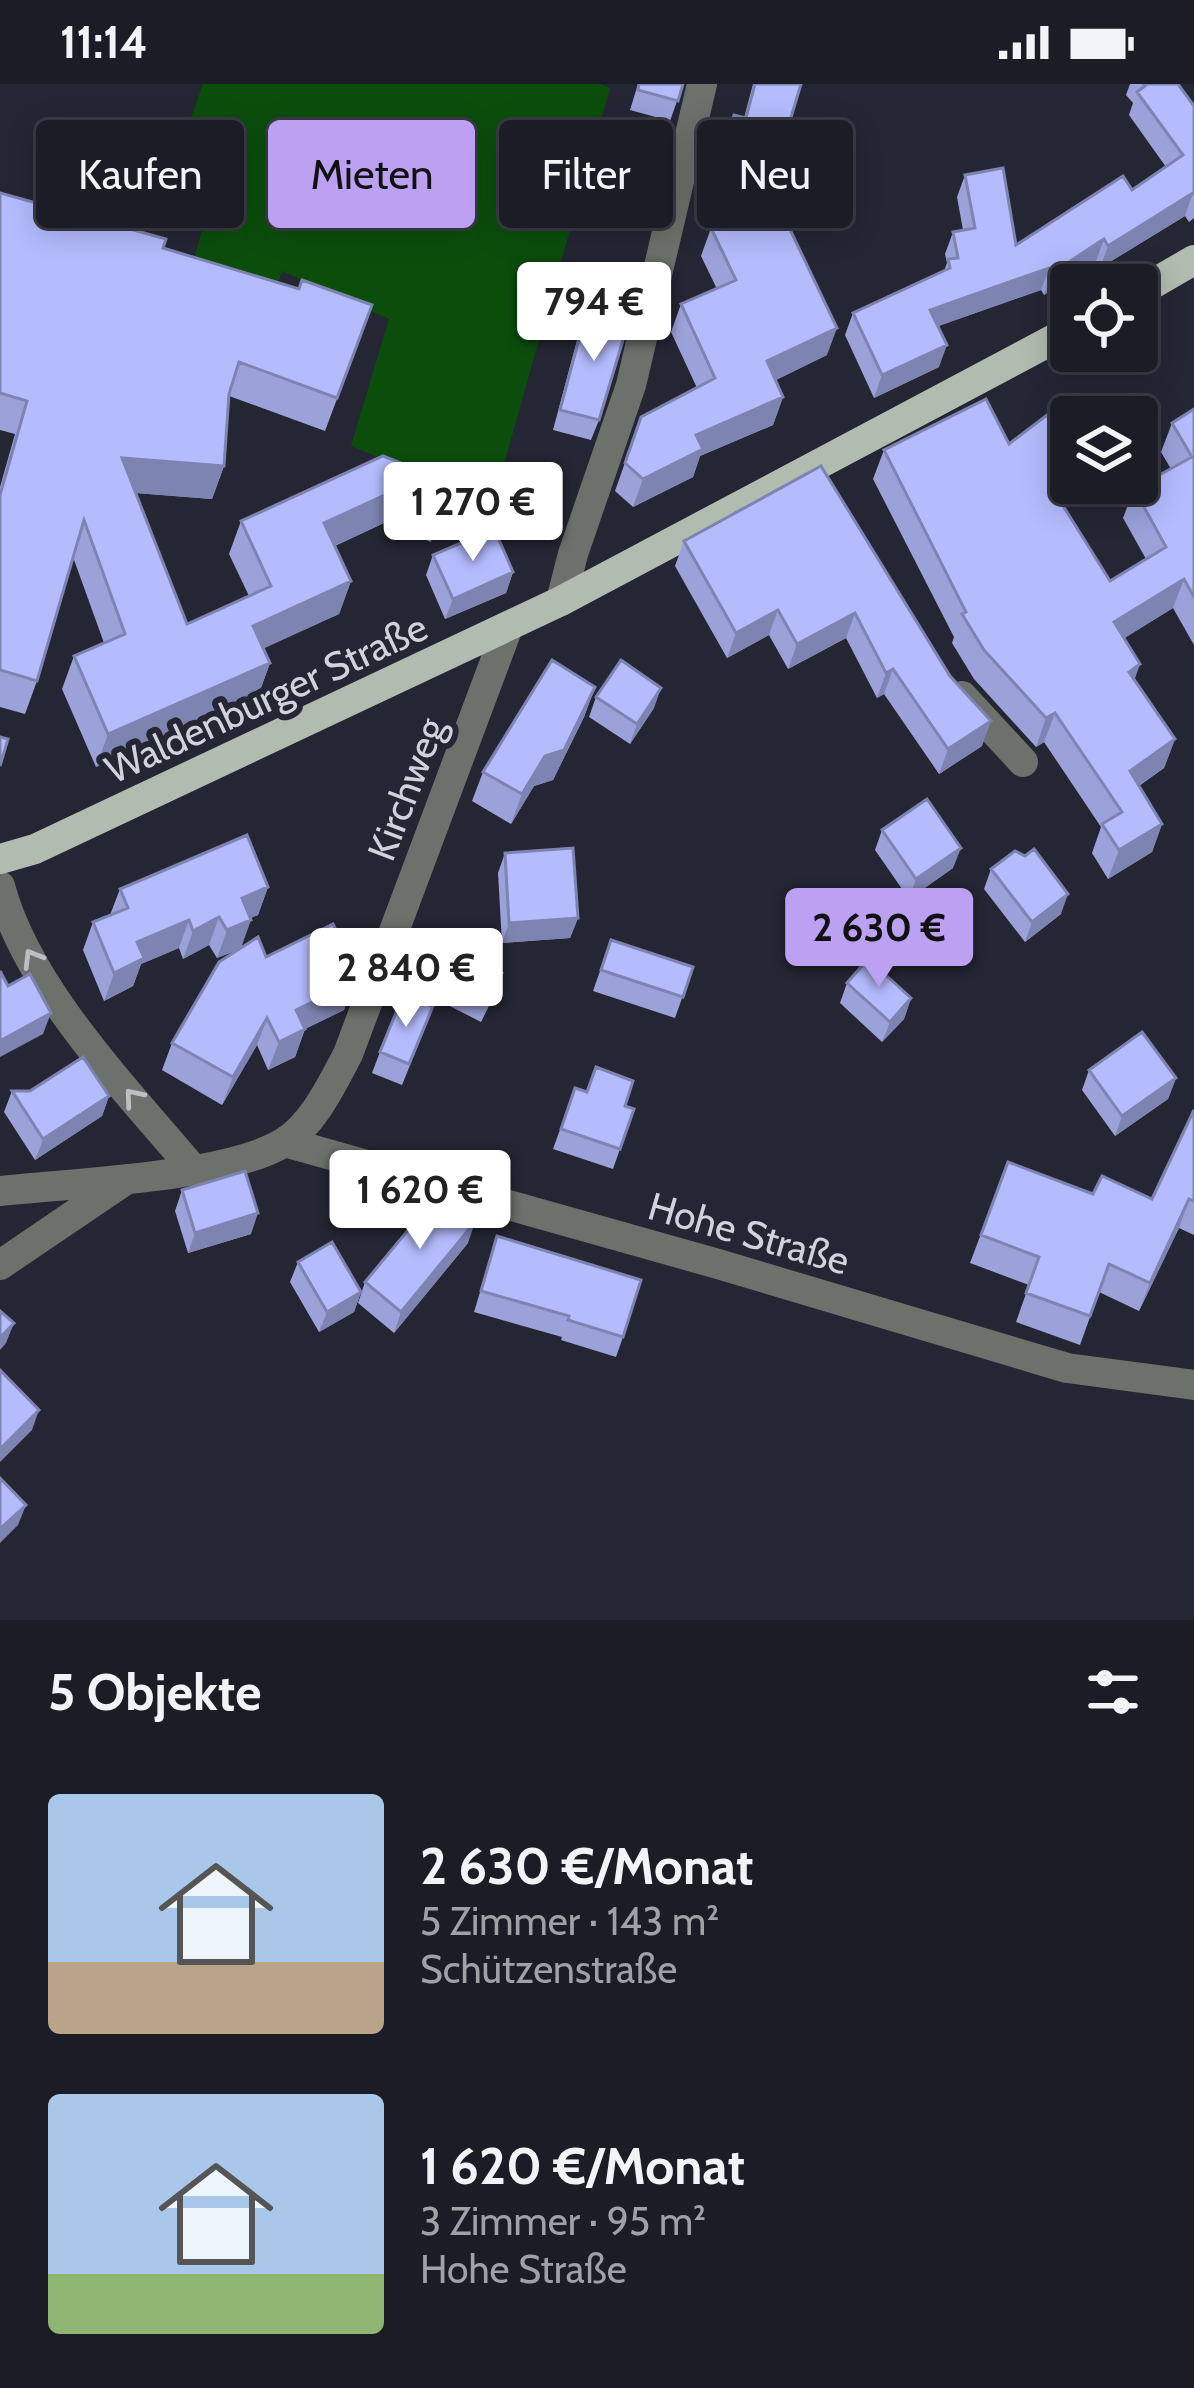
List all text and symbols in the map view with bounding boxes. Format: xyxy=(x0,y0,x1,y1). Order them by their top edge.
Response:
text: 11:14 xyxy=(60,15,148,69)
chip: Kaufen xyxy=(36,120,244,228)
chip: Mieten xyxy=(268,120,475,228)
chip: Filter xyxy=(499,120,673,228)
chip: Neu xyxy=(697,120,853,228)
pin: 794 € xyxy=(510,262,678,364)
map controls xyxy=(1050,264,1158,504)
button: locate xyxy=(1050,264,1158,372)
text: 794 € xyxy=(544,277,644,325)
button: layers xyxy=(1050,396,1158,504)
pin: 1 270 € xyxy=(362,462,584,564)
text: 1 270 € xyxy=(411,477,535,525)
street label: Waldenburger Straße xyxy=(97,602,435,794)
street label: Kirchweg xyxy=(357,710,455,867)
pin: 2 630 € xyxy=(768,888,990,990)
text: 2 630 € xyxy=(812,903,946,951)
pin: 2 840 € xyxy=(295,928,517,1030)
text: 2 840 € xyxy=(337,943,475,991)
one-way arrow xyxy=(24,949,46,971)
one-way arrow xyxy=(125,1089,147,1111)
pin: 1 620 € xyxy=(309,1150,531,1252)
text: 1 620 € xyxy=(356,1165,484,1213)
street label: Hohe Straße xyxy=(643,1181,855,1285)
icon: filters xyxy=(1080,1659,1146,1725)
text: 5 Objekte xyxy=(48,1661,261,1723)
text: 2 630 €/Monat xyxy=(420,1835,754,1897)
icon: home xyxy=(144,1842,288,1986)
text: 5 Zimmer · 143 m² xyxy=(420,1897,719,1945)
text: Schützenstraße xyxy=(420,1945,677,1993)
text: 1 620 €/Monat xyxy=(420,2135,745,2197)
icon: home xyxy=(144,2142,288,2286)
text: 3 Zimmer · 95 m² xyxy=(420,2197,706,2245)
text: Hohe Straße xyxy=(420,2245,627,2293)

